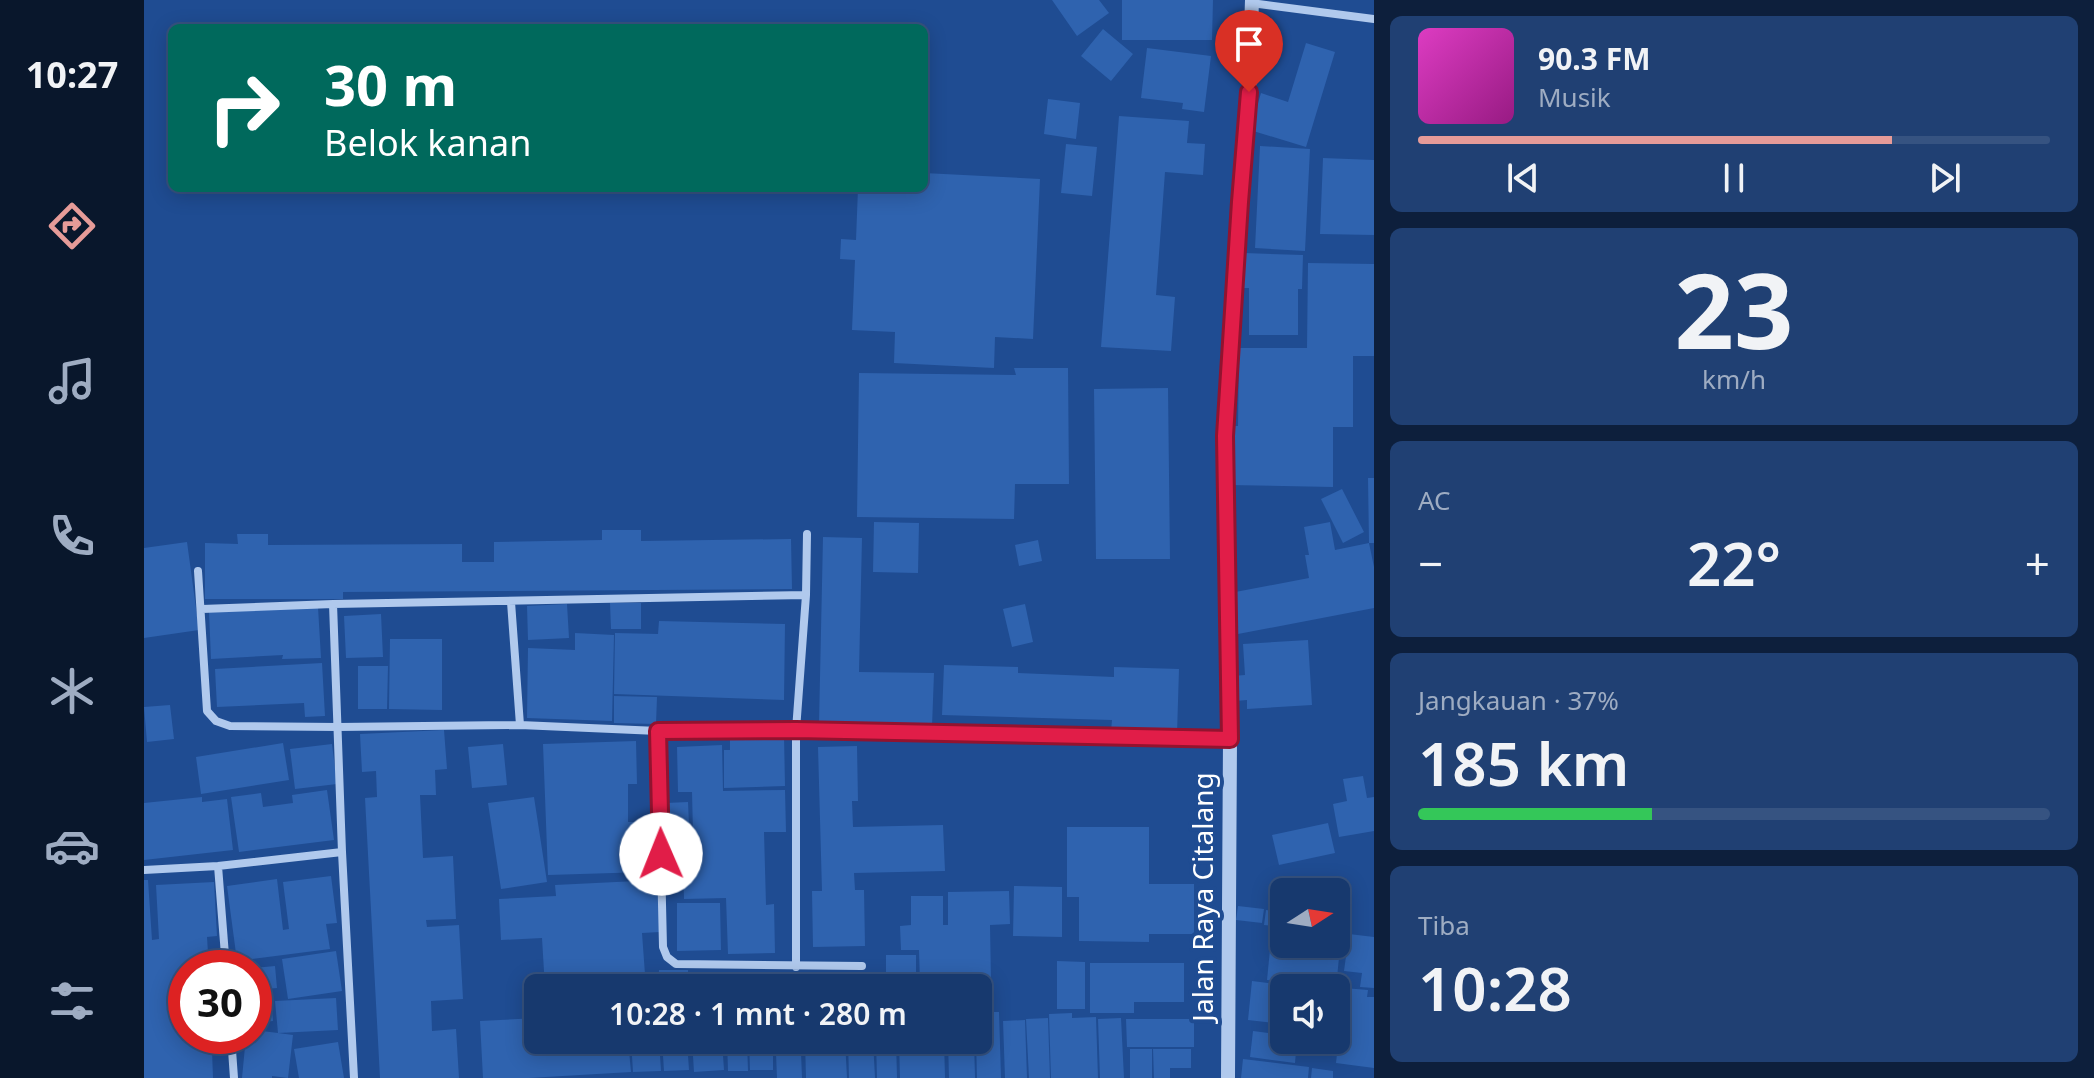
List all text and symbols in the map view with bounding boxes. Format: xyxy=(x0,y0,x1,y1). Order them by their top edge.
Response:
pin xyxy=(1215,10,1283,92)
icon: arrive xyxy=(1227,22,1271,66)
text: 90.3 FM xyxy=(1538,38,1650,79)
text: 30 m xyxy=(324,46,457,122)
text: 10:27 xyxy=(26,50,118,99)
icon: right xyxy=(192,56,296,160)
text: Musik xyxy=(1538,79,1611,115)
text: Belok kanan xyxy=(324,118,531,167)
icon: previous xyxy=(1501,156,1545,200)
icon: pause xyxy=(1712,156,1756,200)
icon: next xyxy=(1923,156,1967,200)
icon: directions xyxy=(44,198,100,254)
text: 23 xyxy=(1675,238,1793,379)
icon: music xyxy=(44,353,100,409)
text: km/h xyxy=(1702,361,1766,397)
text: AC xyxy=(1418,482,1451,518)
icon: phone xyxy=(44,508,100,564)
text: 22° xyxy=(1687,522,1781,604)
text: − xyxy=(1418,533,1443,593)
text: + xyxy=(2025,533,2050,593)
icon: climate xyxy=(44,663,100,719)
text: Jangkauan · 37% xyxy=(1418,682,1619,718)
text: 185 km xyxy=(1418,722,1629,804)
street label: Jalan Raya Citalang xyxy=(1183,772,1221,1025)
position arrow xyxy=(619,812,703,896)
icon: car xyxy=(44,818,100,874)
north arrow xyxy=(1270,878,1350,958)
map controls xyxy=(1270,878,1350,1054)
text: Tiba xyxy=(1418,907,1470,943)
text: 10:28 xyxy=(1418,947,1572,1029)
speed limit sign: 30 xyxy=(168,950,272,1054)
icon: filters xyxy=(44,973,100,1029)
button: sound xyxy=(1270,974,1350,1054)
text: 10:28 · 1 mnt · 280 m xyxy=(609,993,907,1034)

